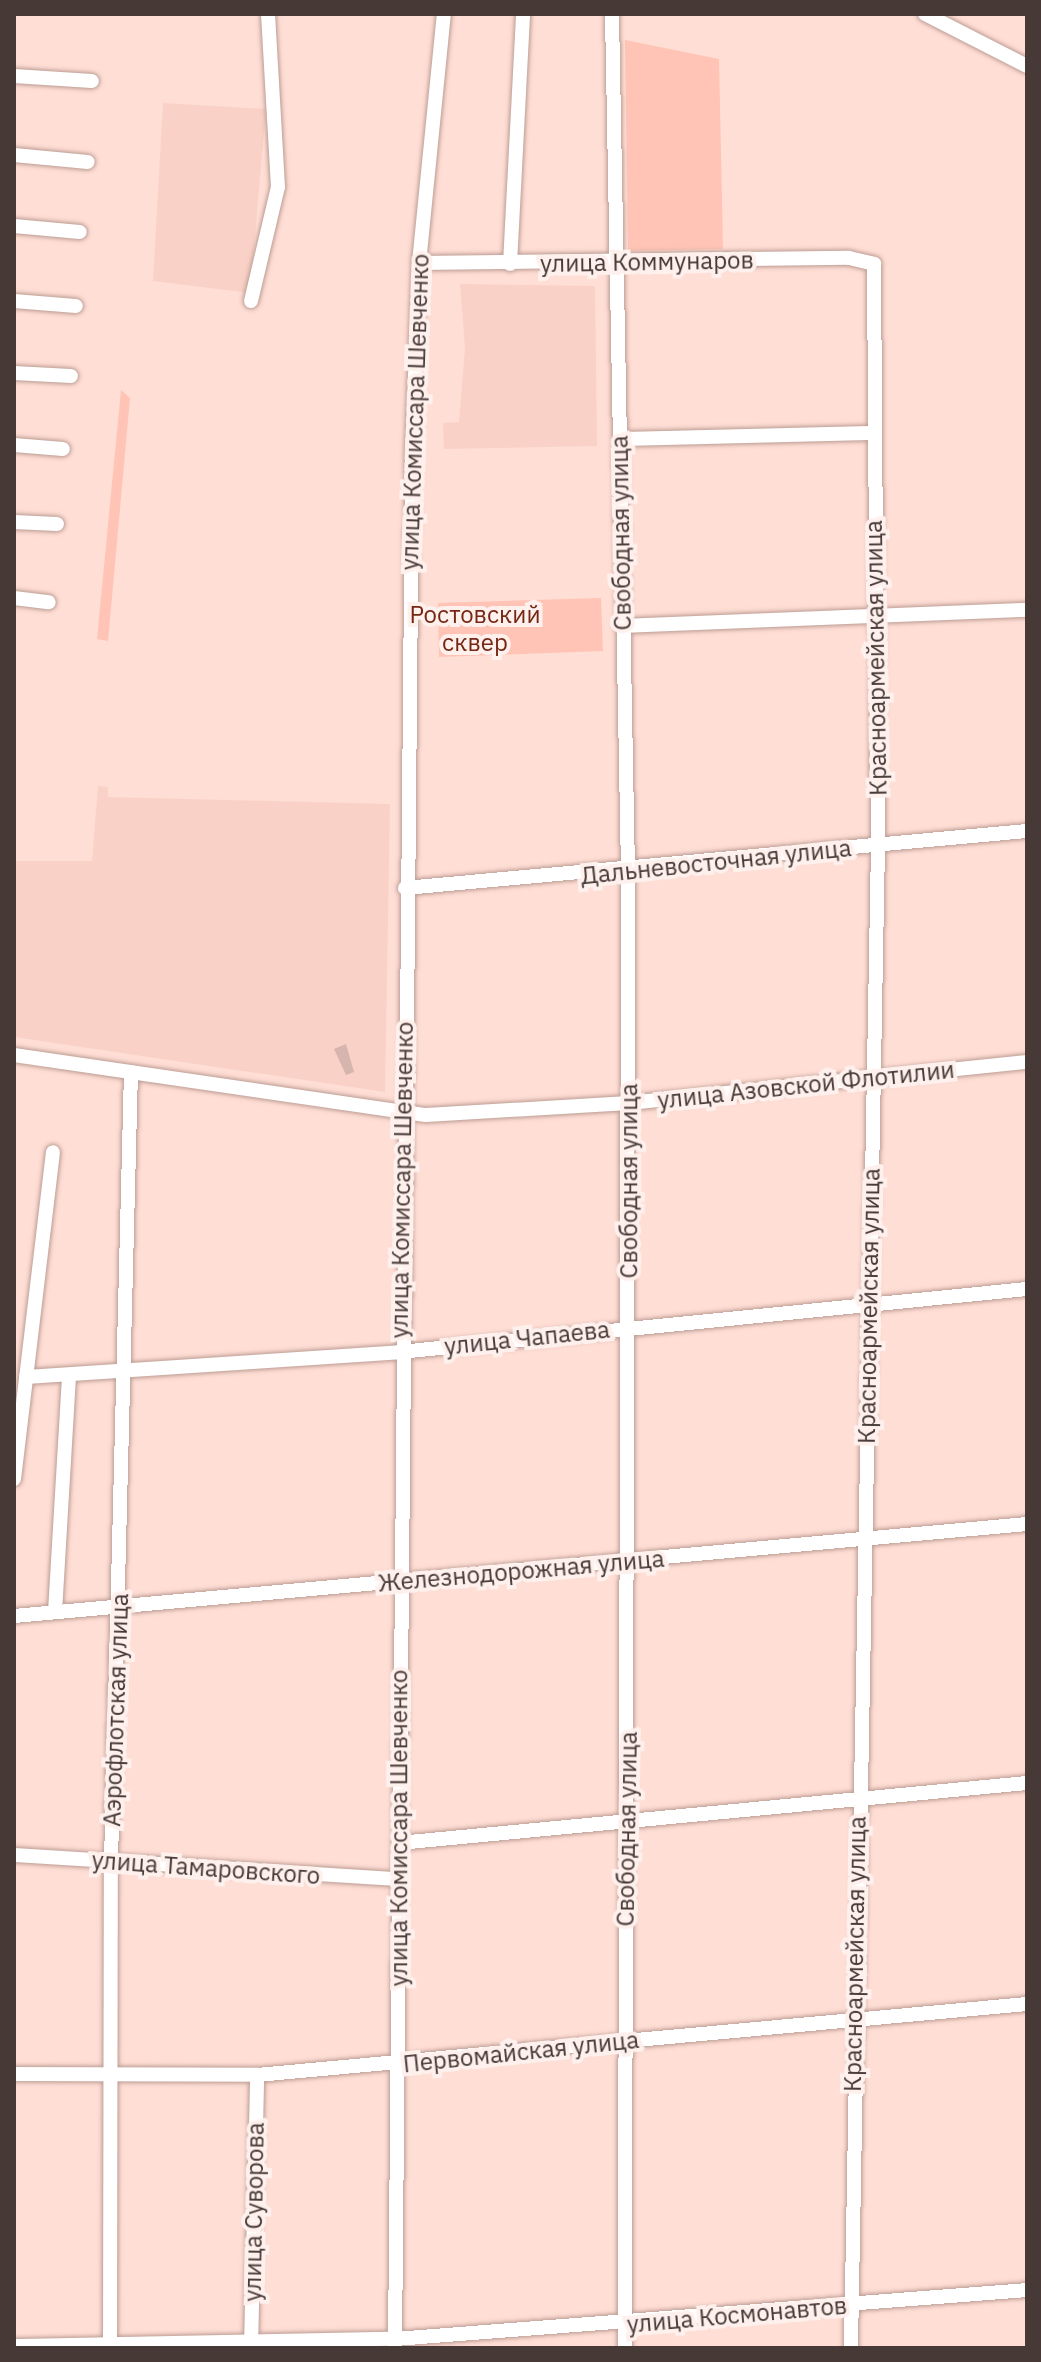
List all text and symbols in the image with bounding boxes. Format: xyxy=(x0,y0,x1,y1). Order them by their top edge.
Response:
street label: улица Коммунаров xyxy=(540,246,754,278)
street label: улица Комиссара Шевченко xyxy=(395,253,435,571)
street label: Свободная улица xyxy=(605,435,637,631)
street label: Красноармейская улица xyxy=(859,520,893,796)
park label: Ростовский сквер xyxy=(409,601,541,657)
street label: Дальневосточная улица xyxy=(579,833,853,891)
street label: улица Комиссара Шевченко xyxy=(385,1021,419,1339)
street label: улица Азовской Флотилии xyxy=(656,1055,956,1115)
street label: Свободная улица xyxy=(615,1083,643,1279)
street label: Красноармейская улица xyxy=(852,1168,886,1444)
street label: улица Чапаева xyxy=(443,1315,611,1361)
street label: Железнодорожная улица xyxy=(377,1544,665,1598)
street label: Аэрофлотская улица xyxy=(98,1593,134,1827)
street label: улица Комиссара Шевченко xyxy=(385,1670,413,1986)
street label: Свободная улица xyxy=(611,1731,643,1927)
street label: Красноармейская улица xyxy=(838,1816,872,2092)
street label: улица Тамаровского xyxy=(91,1846,321,1890)
street label: Первомайская улица xyxy=(402,2025,640,2079)
street label: улица Суворова xyxy=(238,2122,270,2302)
street label: улица Космонавтов xyxy=(626,2291,848,2339)

